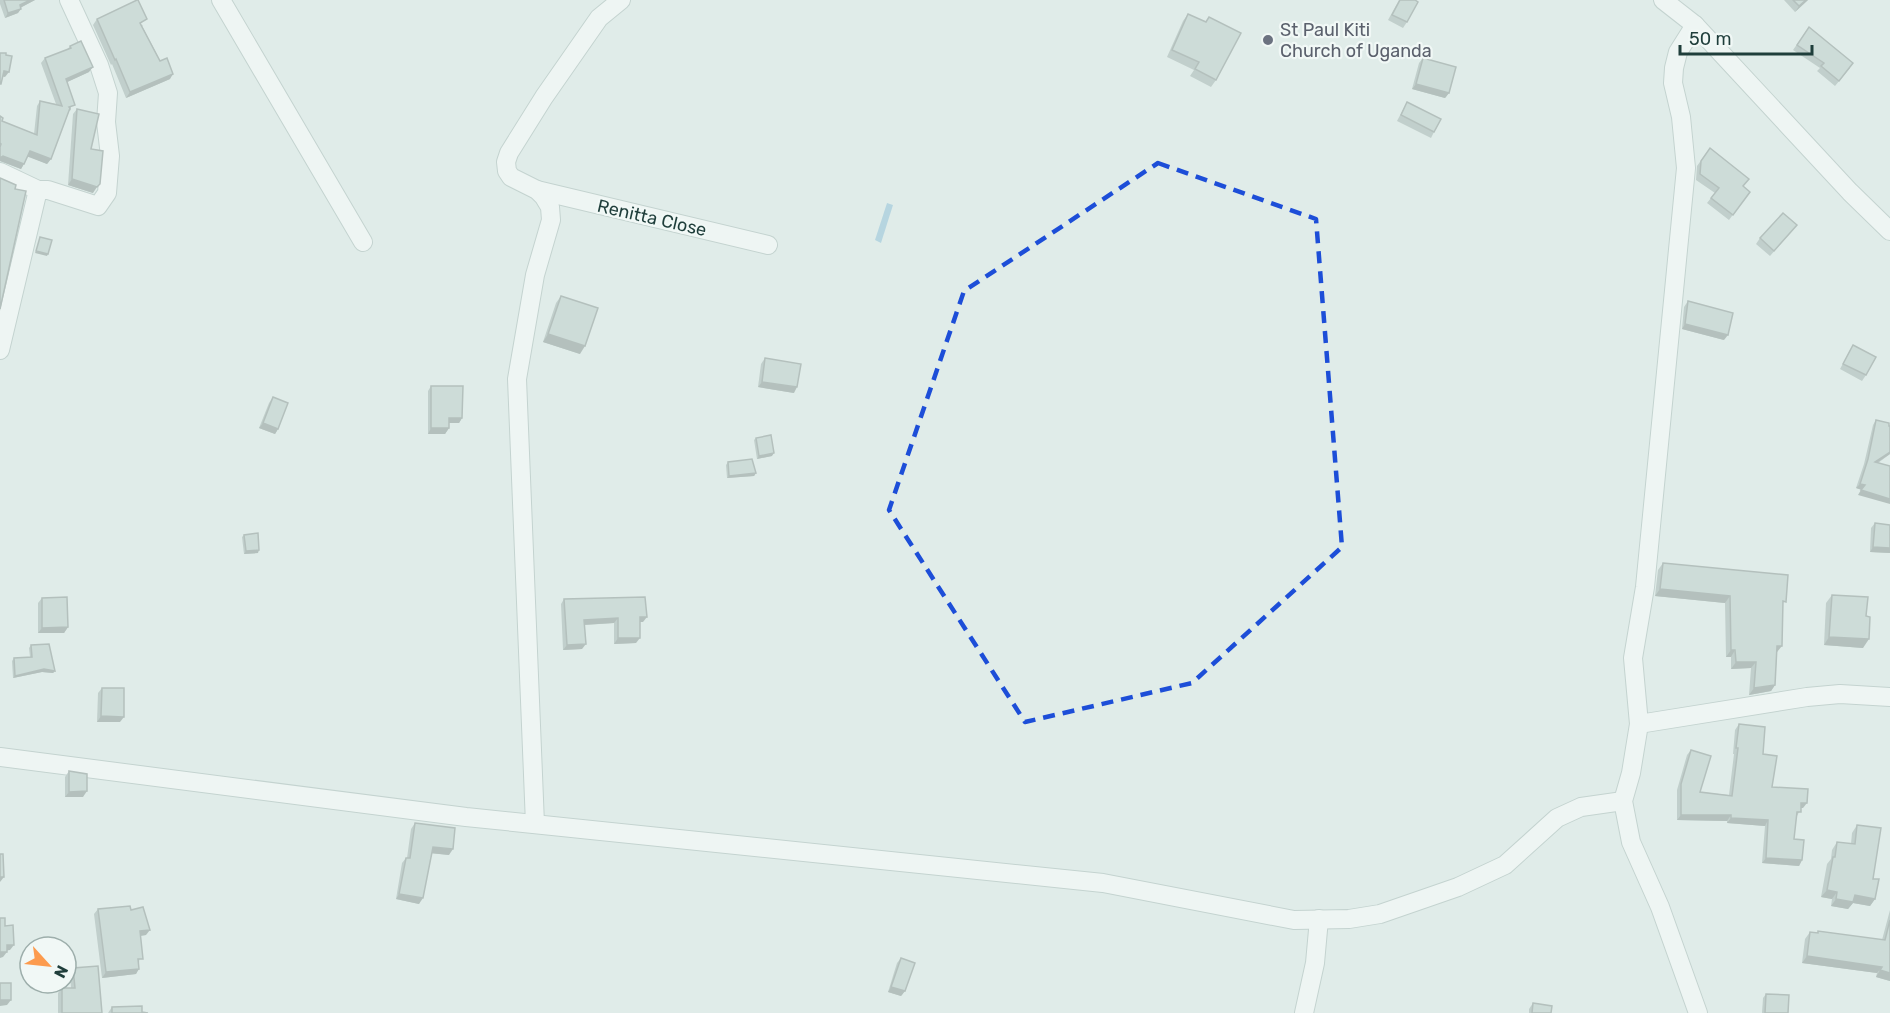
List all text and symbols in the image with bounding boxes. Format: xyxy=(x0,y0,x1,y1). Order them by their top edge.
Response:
scale bar xyxy=(1680,18,1812,56)
place label: St Paul Kiti Church of Uganda xyxy=(1280,19,1432,62)
text: 50 m xyxy=(1689,28,1732,50)
marker: St Paul Kiti Church of Uganda xyxy=(1261,33,1275,47)
street label: Renitta Close xyxy=(595,195,709,241)
north arrow xyxy=(18,935,78,995)
text: N xyxy=(50,962,72,981)

